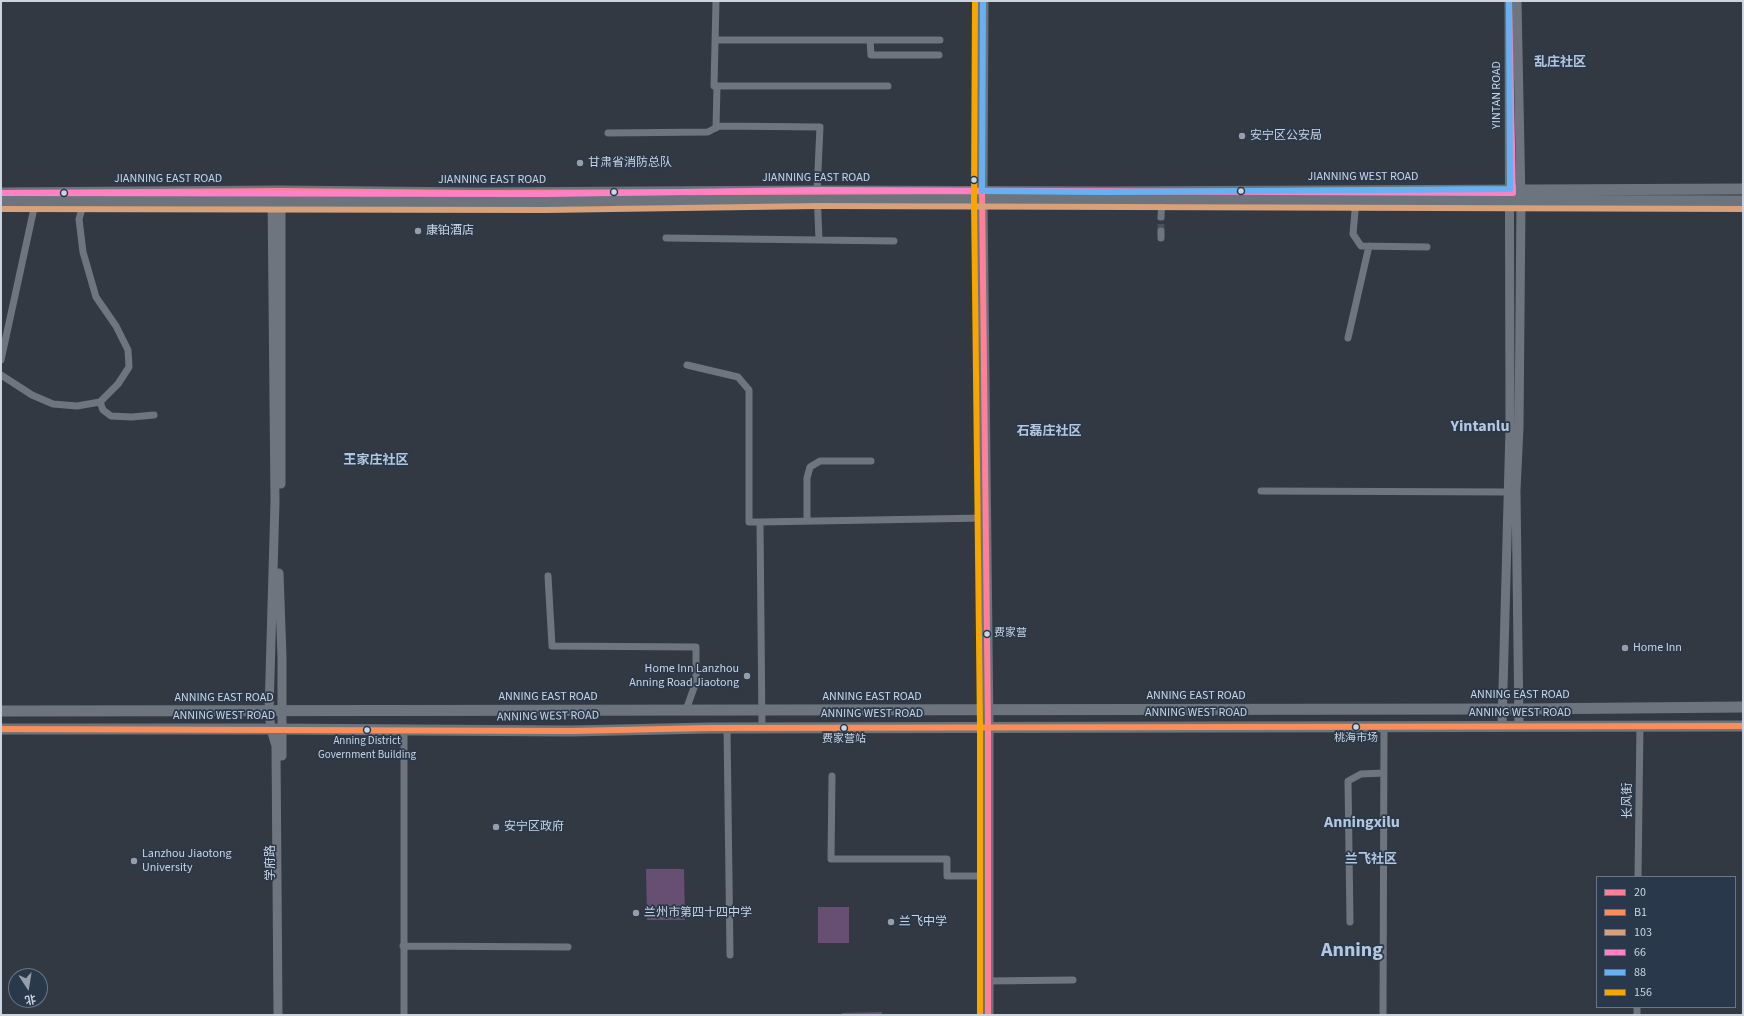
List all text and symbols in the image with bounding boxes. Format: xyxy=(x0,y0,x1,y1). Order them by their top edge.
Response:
district label: 乱庄社区 xyxy=(1534,55,1586,71)
street label: YINTAN ROAD xyxy=(1490,61,1504,129)
place label: 安宁区公安局 xyxy=(1250,129,1322,143)
marker: 安宁区公安局 xyxy=(1237,131,1247,141)
place label: 甘肃省消防总队 xyxy=(588,156,672,170)
marker: 甘肃省消防总队 xyxy=(575,158,585,168)
street label: JIANNING WEST ROAD xyxy=(1308,170,1418,184)
street label: JIANNING EAST ROAD xyxy=(762,171,870,185)
street label: JIANNING EAST ROAD xyxy=(114,172,222,186)
street label: JIANNING EAST ROAD xyxy=(438,173,546,187)
unlabelled marker xyxy=(969,175,979,185)
unlabelled marker xyxy=(1236,186,1246,196)
unlabelled marker xyxy=(609,187,619,197)
unlabelled marker xyxy=(59,188,69,198)
place label: 康铂酒店 xyxy=(426,224,474,238)
marker: 康铂酒店 xyxy=(413,226,423,236)
district label: Yintanlu xyxy=(1450,417,1510,437)
district label: 石磊庄社区 xyxy=(1017,424,1081,440)
district label: 王家庄社区 xyxy=(344,453,408,469)
place label: 费家营 xyxy=(994,627,1027,641)
marker: 费家营 xyxy=(982,629,992,639)
place label: Home Inn xyxy=(1633,641,1682,655)
marker: Home Inn xyxy=(1620,643,1630,653)
place label: Home Inn Lanzhou Anning Road Jiaotong xyxy=(629,662,739,690)
marker: Home Inn Lanzhou Anning Road Jiaotong xyxy=(742,671,752,681)
street label: ANNING EAST ROAD xyxy=(1470,688,1570,702)
street label: ANNING EAST ROAD xyxy=(1146,689,1246,703)
street label: ANNING EAST ROAD xyxy=(498,690,598,704)
street label: ANNING EAST ROAD xyxy=(822,690,922,704)
street label: ANNING EAST ROAD xyxy=(174,691,274,705)
street label: ANNING WEST ROAD xyxy=(1145,706,1247,720)
street label: ANNING WEST ROAD xyxy=(1469,706,1571,720)
street label: ANNING WEST ROAD xyxy=(821,707,923,721)
street label: ANNING WEST ROAD xyxy=(173,709,275,723)
street label: ANNING WEST ROAD xyxy=(497,709,599,725)
marker: 桃海市场 xyxy=(1351,722,1361,732)
marker: 费家营站 xyxy=(839,723,849,733)
marker: Anning District Government Building xyxy=(362,725,372,735)
place label: 桃海市场 xyxy=(1334,732,1378,746)
place label: 费家营站 xyxy=(822,733,866,747)
place label: Anning District Government Building xyxy=(318,735,416,761)
street label: 长风街 xyxy=(1621,783,1635,819)
district label: Anningxilu xyxy=(1324,813,1400,833)
place label: 安宁区政府 xyxy=(504,820,564,834)
marker: 安宁区政府 xyxy=(491,822,501,832)
street label: 学府路 xyxy=(264,845,278,881)
place label: Lanzhou Jiaotong University xyxy=(142,847,232,875)
district label: 兰飞社区 xyxy=(1345,852,1397,868)
marker: Lanzhou Jiaotong University xyxy=(129,856,139,866)
legend xyxy=(1596,876,1736,1008)
text: 20 xyxy=(1634,884,1646,901)
text: B1 xyxy=(1634,904,1647,921)
place label: 兰州市第四十四中学 xyxy=(644,906,752,920)
marker: 兰州市第四十四中学 xyxy=(631,908,641,918)
place label: 兰飞中学 xyxy=(899,915,947,929)
marker: 兰飞中学 xyxy=(886,917,896,927)
text: 103 xyxy=(1634,924,1652,941)
district label: Anning xyxy=(1321,940,1383,964)
text: 66 xyxy=(1634,944,1646,961)
text: 88 xyxy=(1634,964,1646,981)
north arrow xyxy=(8,968,48,1008)
text: 156 xyxy=(1634,984,1652,1001)
text: 北 xyxy=(23,991,37,1008)

